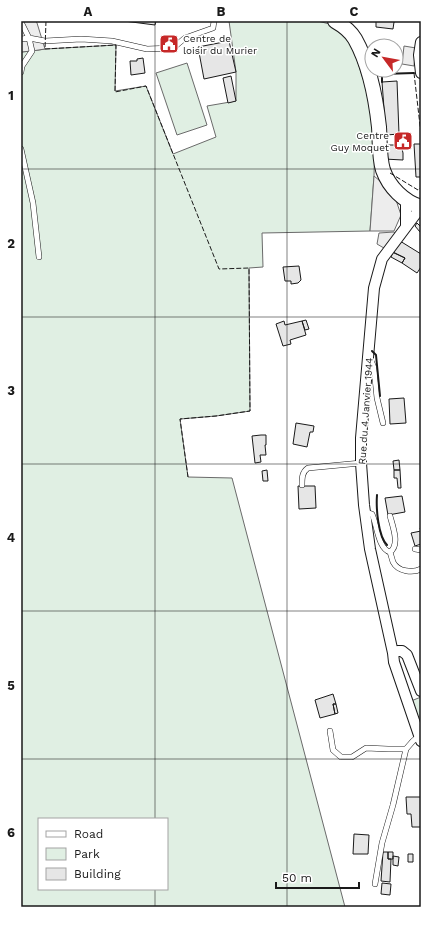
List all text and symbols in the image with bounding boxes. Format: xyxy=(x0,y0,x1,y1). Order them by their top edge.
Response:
text: A xyxy=(84,4,93,19)
text: B xyxy=(217,4,226,19)
text: C xyxy=(350,4,359,19)
public building icon: Centre de loisir du Murier xyxy=(158,33,180,55)
place label: Centre de loisir du Murier xyxy=(183,33,257,56)
north arrow xyxy=(364,38,404,78)
text: N xyxy=(368,46,384,60)
text: 1 xyxy=(8,88,14,103)
place label: Centre Guy Moquet xyxy=(331,130,390,153)
public building icon: Centre Guy Moquet xyxy=(392,130,414,152)
text: 2 xyxy=(7,236,15,251)
street label: Rue du 4 Janvier 1944 xyxy=(356,357,375,465)
text: 3 xyxy=(7,383,15,398)
text: 4 xyxy=(7,530,16,545)
text: 5 xyxy=(7,678,15,693)
legend xyxy=(38,818,168,890)
text: 6 xyxy=(7,825,15,840)
text: Road xyxy=(74,827,103,841)
text: Park xyxy=(74,847,100,861)
scale bar xyxy=(276,864,359,890)
text: Building xyxy=(74,867,121,881)
text: 50 m xyxy=(282,871,312,885)

